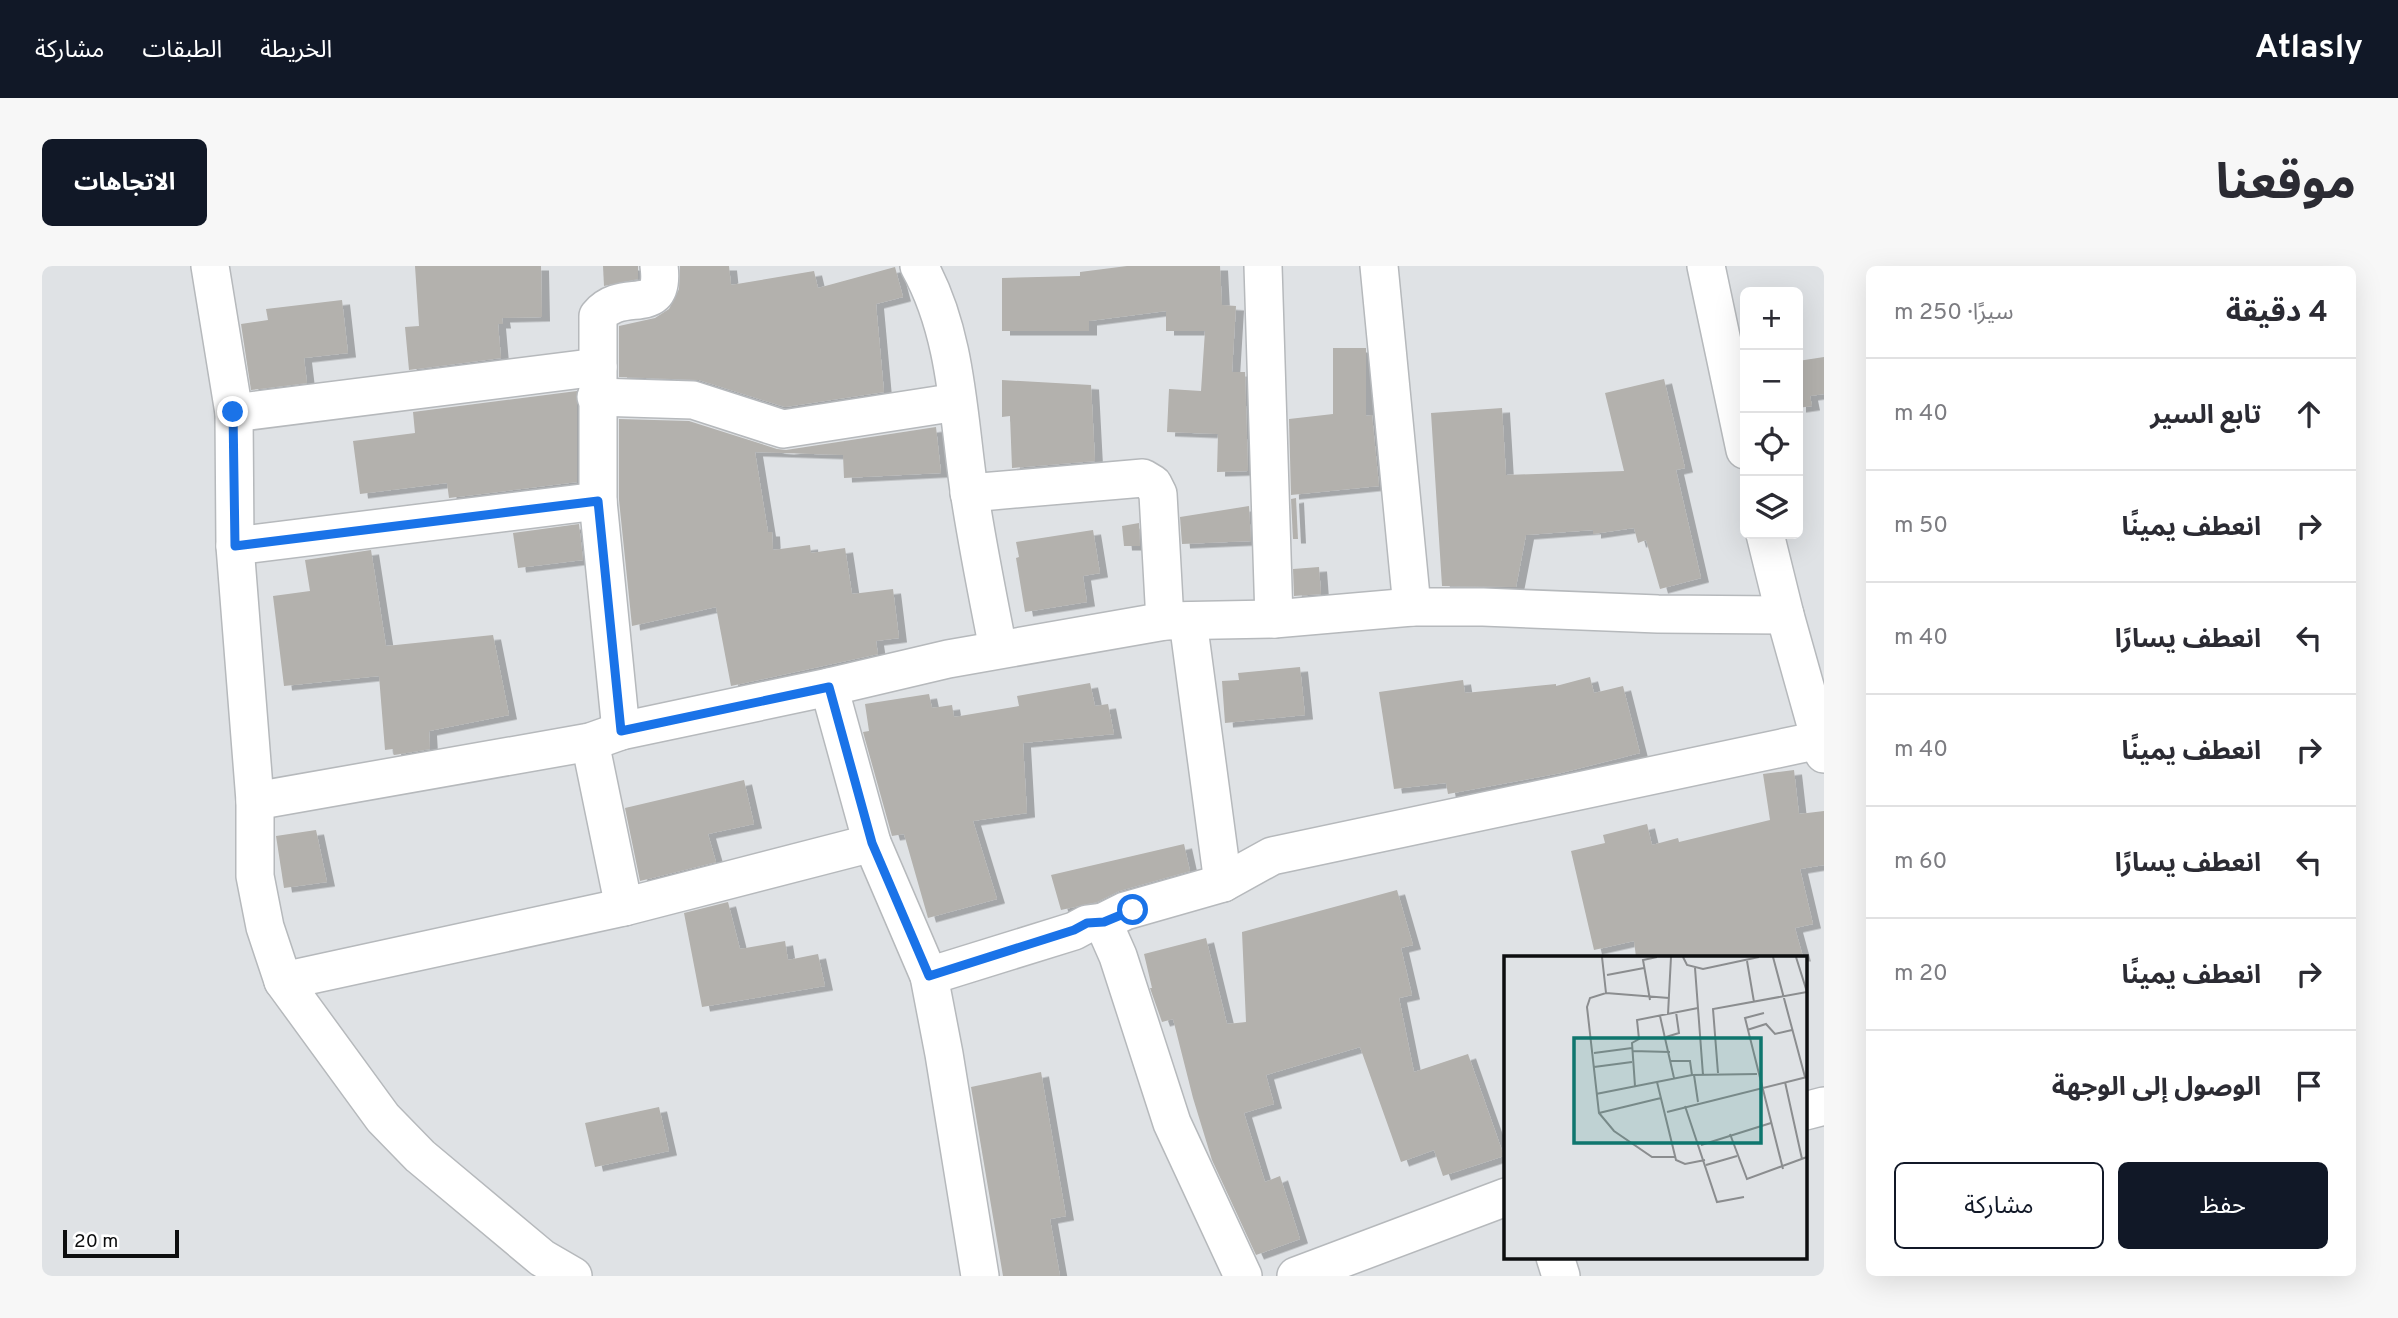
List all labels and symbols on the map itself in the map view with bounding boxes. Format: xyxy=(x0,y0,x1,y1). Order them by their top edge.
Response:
route end xyxy=(217,396,248,427)
route start xyxy=(1117,894,1148,925)
inset map xyxy=(1504,956,1806,1258)
scale bar xyxy=(63,1227,178,1259)

